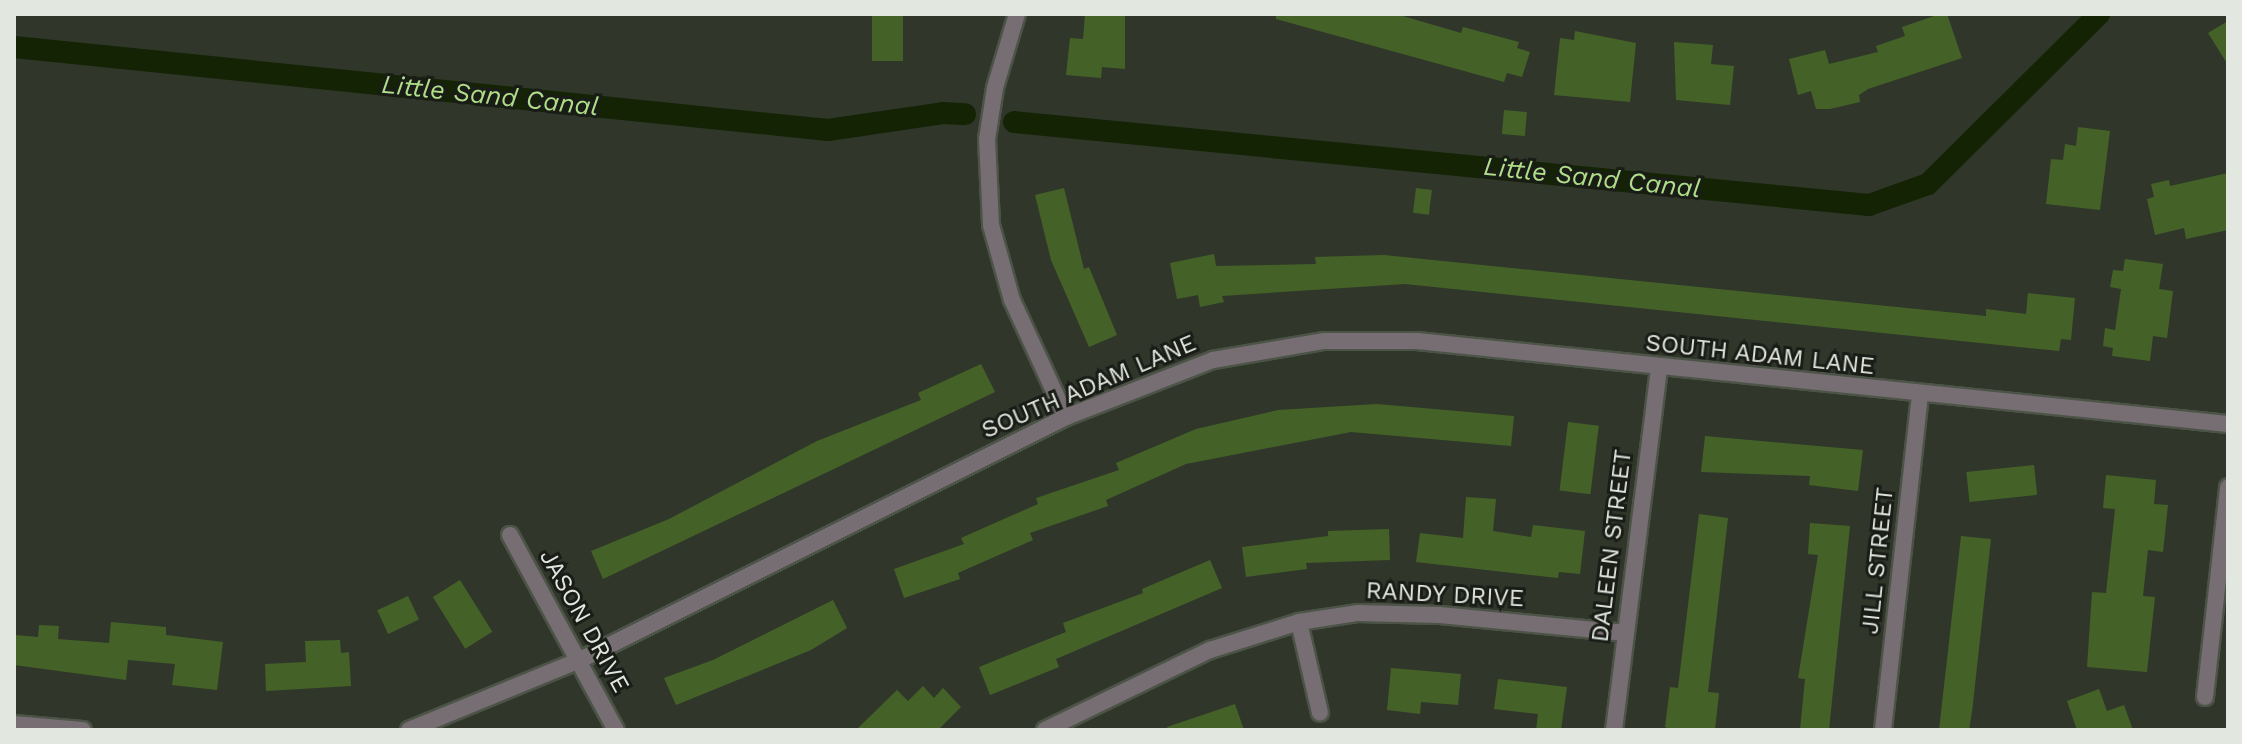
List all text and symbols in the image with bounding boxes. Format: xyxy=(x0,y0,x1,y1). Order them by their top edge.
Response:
water label: Little Sand Canal xyxy=(380,69,600,123)
water label: Little Sand Canal xyxy=(1482,151,1702,205)
street label: SOUTH ADAM LANE xyxy=(977,329,1201,445)
street label: SOUTH ADAM LANE xyxy=(1644,329,1876,381)
street label: DALEEN STREET xyxy=(1586,448,1638,644)
street label: JILL STREET xyxy=(1856,486,1900,636)
street label: JASON DRIVE xyxy=(533,544,635,698)
street label: RANDY DRIVE xyxy=(1365,576,1525,614)

